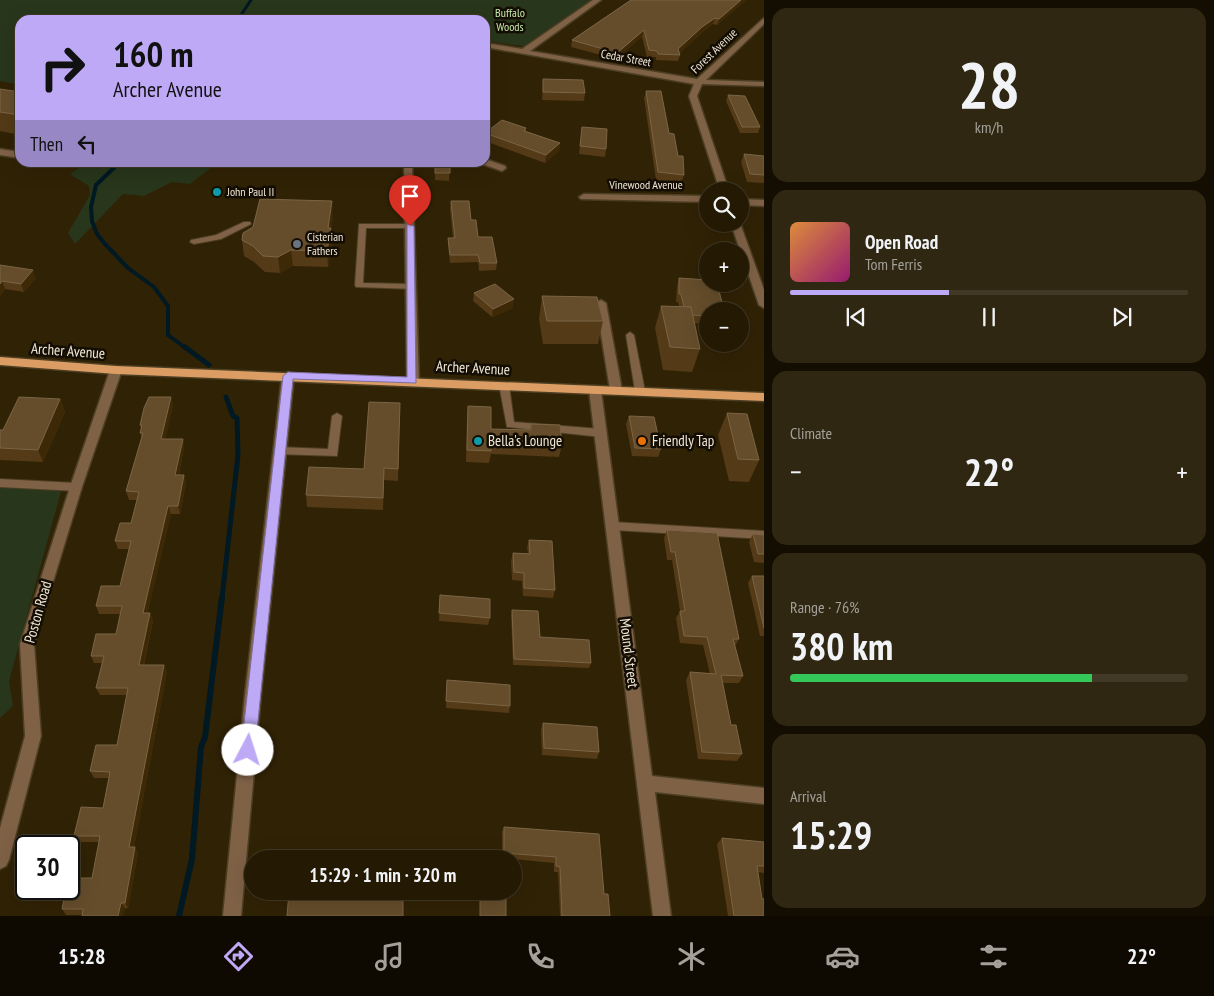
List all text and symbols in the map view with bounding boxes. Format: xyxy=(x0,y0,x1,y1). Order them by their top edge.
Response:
park label: Buffalo Woods xyxy=(495,5,525,34)
street label: Forest Avenue xyxy=(687,25,740,76)
text: 160 m xyxy=(113,31,194,77)
icon: right xyxy=(30,35,95,100)
text: 28 xyxy=(958,42,1020,126)
street label: Cedar Street xyxy=(600,46,653,69)
text: Archer Avenue xyxy=(113,75,222,103)
text: km/h xyxy=(975,117,1003,137)
icon: left xyxy=(73,130,101,158)
text: Then xyxy=(30,132,63,156)
pin xyxy=(389,175,431,226)
street label: Vinewood Avenue xyxy=(608,177,683,192)
icon: arrive xyxy=(396,182,424,210)
map controls xyxy=(699,182,749,352)
button: search xyxy=(699,182,749,232)
place label: John Paul II xyxy=(226,184,274,199)
marker: John Paul II xyxy=(211,186,223,198)
place label: Cisterian Fathers xyxy=(307,229,343,258)
text: Open Road xyxy=(865,230,938,254)
marker: Cisterian Fathers xyxy=(291,238,303,250)
button: + xyxy=(699,242,749,292)
text: Tom Ferris xyxy=(865,254,922,274)
button: − xyxy=(699,302,749,352)
icon: previous xyxy=(842,303,870,331)
icon: pause xyxy=(975,303,1003,331)
icon: next xyxy=(1108,303,1136,331)
street label: Archer Avenue xyxy=(30,338,106,363)
street label: Archer Avenue xyxy=(435,356,511,379)
text: Climate xyxy=(790,423,832,443)
place label: Bella's Lounge xyxy=(488,431,562,450)
place label: Friendly Tap xyxy=(652,431,714,450)
marker: Bella's Lounge xyxy=(472,435,484,447)
marker: Friendly Tap xyxy=(636,435,648,447)
text: 22° xyxy=(964,447,1014,496)
text: − xyxy=(790,453,802,490)
text: + xyxy=(1176,453,1188,490)
street label: Poston Road xyxy=(20,579,55,645)
text: Range · 76% xyxy=(790,597,859,617)
street label: Mound Street xyxy=(616,617,643,689)
text: 380 km xyxy=(790,621,893,670)
position arrow xyxy=(221,723,273,775)
text: Arrival xyxy=(790,786,826,806)
text: 15:29 xyxy=(790,810,872,859)
speed limit sign: 30 xyxy=(15,835,80,900)
text: 15:29 · 1 min · 320 m xyxy=(310,863,456,887)
icon: directions xyxy=(221,939,256,974)
icon: music xyxy=(372,939,407,974)
icon: phone xyxy=(523,939,558,974)
icon: climate xyxy=(674,939,709,974)
icon: car xyxy=(825,939,860,974)
icon: filters xyxy=(976,939,1011,974)
text: 15:28 xyxy=(58,942,106,970)
text: 22° xyxy=(1127,942,1156,970)

